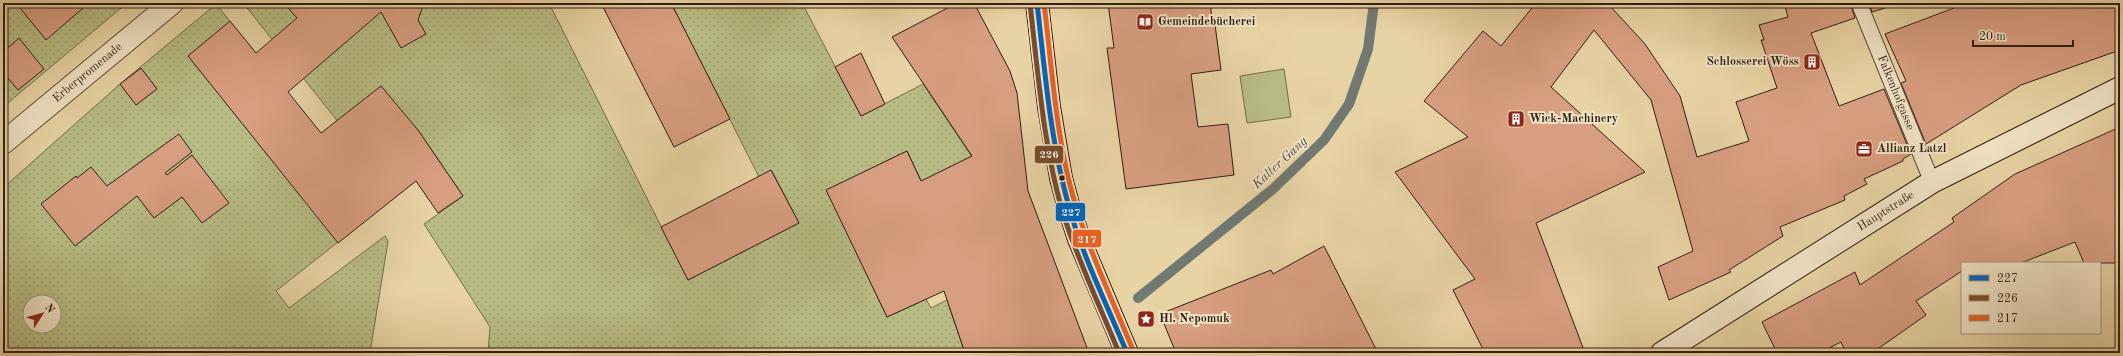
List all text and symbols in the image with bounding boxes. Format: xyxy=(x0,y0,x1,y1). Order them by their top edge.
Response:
library icon: Gemeindebücherei xyxy=(1135,12,1155,32)
place label: Gemeindebücherei xyxy=(1158,16,1256,28)
scale bar xyxy=(1973,22,2073,48)
text: 20 m xyxy=(1979,31,2006,43)
street label: Erberpromenade xyxy=(51,40,125,105)
building icon: Schlosserei Wöss xyxy=(1802,52,1822,72)
street label: Falkenhofgasse xyxy=(1875,54,1916,132)
place label: Schlosserei Wöss xyxy=(1706,56,1799,68)
building icon: Wick-Machinery xyxy=(1506,109,1526,129)
place label: Wick-Machinery xyxy=(1529,113,1618,125)
water label: Kalter Gang xyxy=(1249,135,1310,192)
office icon: Allianz Latzl xyxy=(1854,139,1874,159)
place label: Allianz Latzl xyxy=(1877,143,1947,155)
line badge: 226 xyxy=(1034,145,1064,164)
text: 226 xyxy=(1039,150,1059,161)
unlabelled marker xyxy=(1057,173,1067,183)
street label: Hauptstraße xyxy=(1855,189,1917,234)
line badge: 227 xyxy=(1055,202,1086,222)
text: 227 xyxy=(1061,208,1081,219)
line badge: 217 xyxy=(1072,229,1102,248)
text: 217 xyxy=(1077,235,1097,246)
legend xyxy=(1961,262,2101,334)
text: 227 xyxy=(1997,273,2018,285)
text: 226 xyxy=(1997,293,2018,305)
north arrow xyxy=(22,294,62,334)
text: N xyxy=(42,302,56,316)
place icon: Hl. Nepomuk xyxy=(1136,309,1156,329)
place label: Hl. Nepomuk xyxy=(1159,313,1230,325)
text: 217 xyxy=(1997,313,2018,325)

